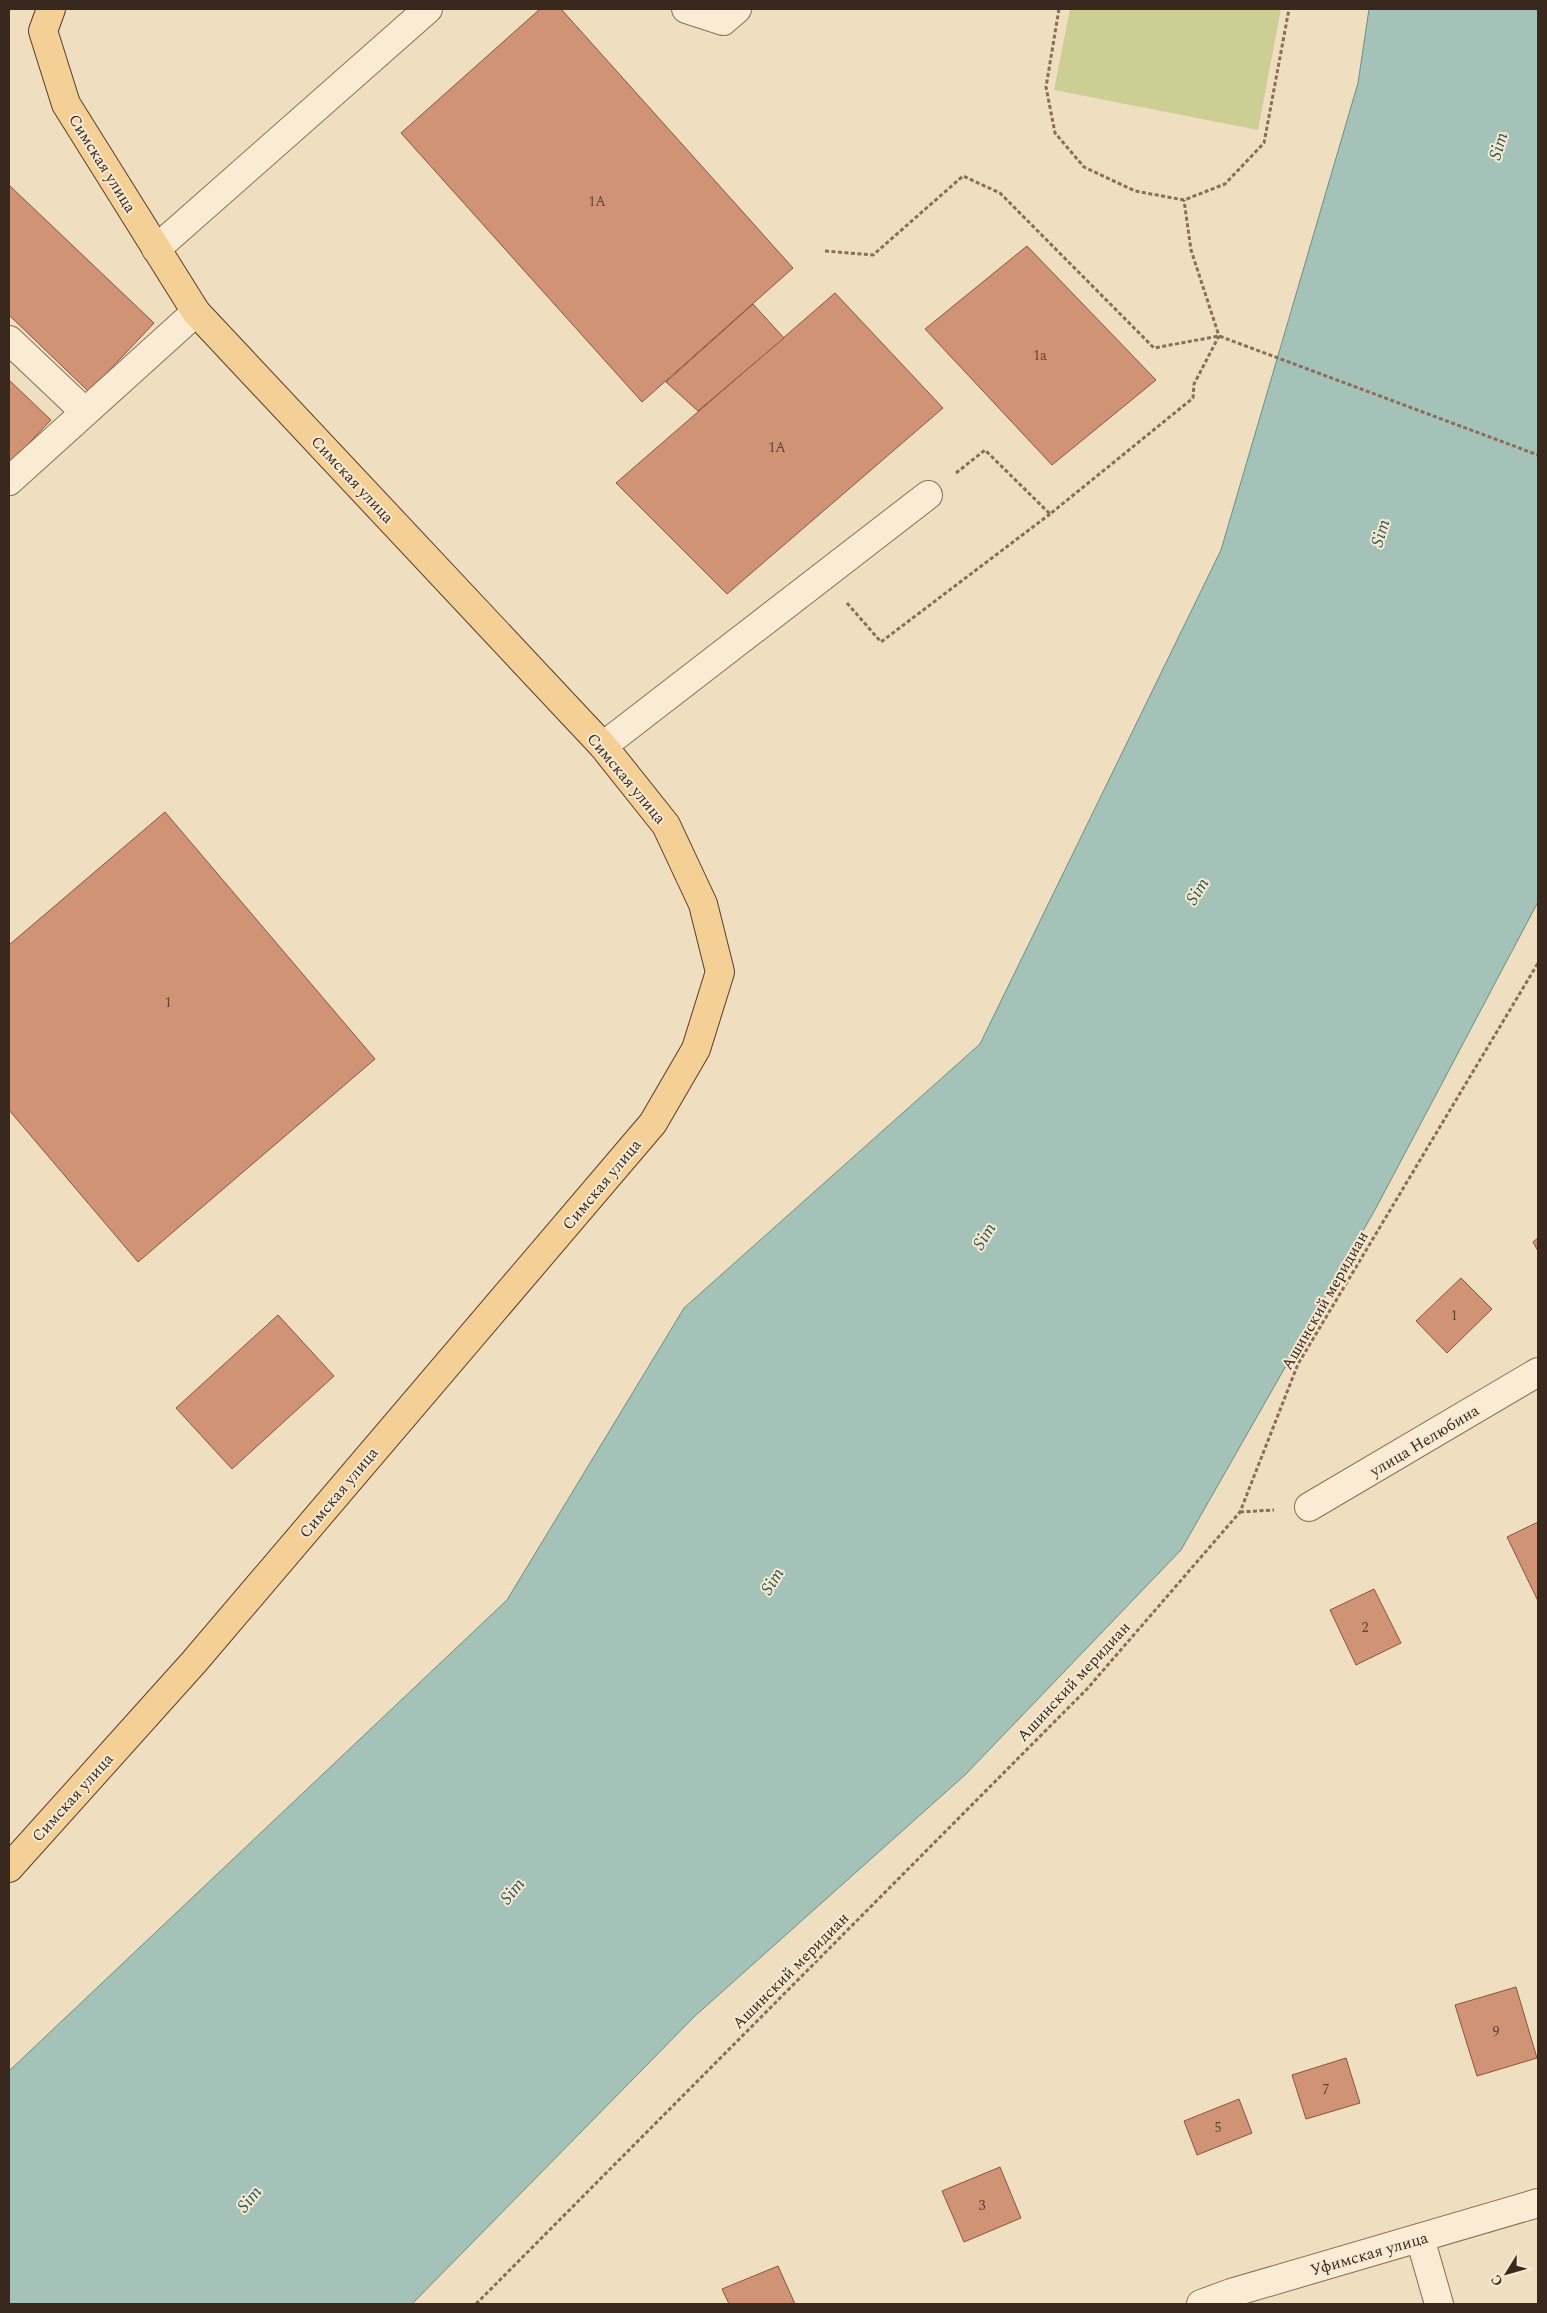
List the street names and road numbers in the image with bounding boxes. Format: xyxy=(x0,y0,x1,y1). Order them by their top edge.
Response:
street label: Симская улица xyxy=(62,110,142,218)
street label: Симская улица xyxy=(305,430,399,529)
street label: Симская улица xyxy=(581,728,672,830)
street label: Симская улица xyxy=(556,1134,647,1235)
street label: Ашинский меридиан xyxy=(1275,1226,1375,1375)
street label: улица Нелюбина xyxy=(1364,1399,1484,1484)
street label: Симская улица xyxy=(293,1442,384,1543)
street label: Ашинский меридиан xyxy=(1011,1616,1136,1747)
street label: Симская улица xyxy=(26,1748,119,1847)
street label: Ашинский меридиан xyxy=(727,1907,855,2035)
street label: Уфимская улица xyxy=(1308,2226,1431,2282)

